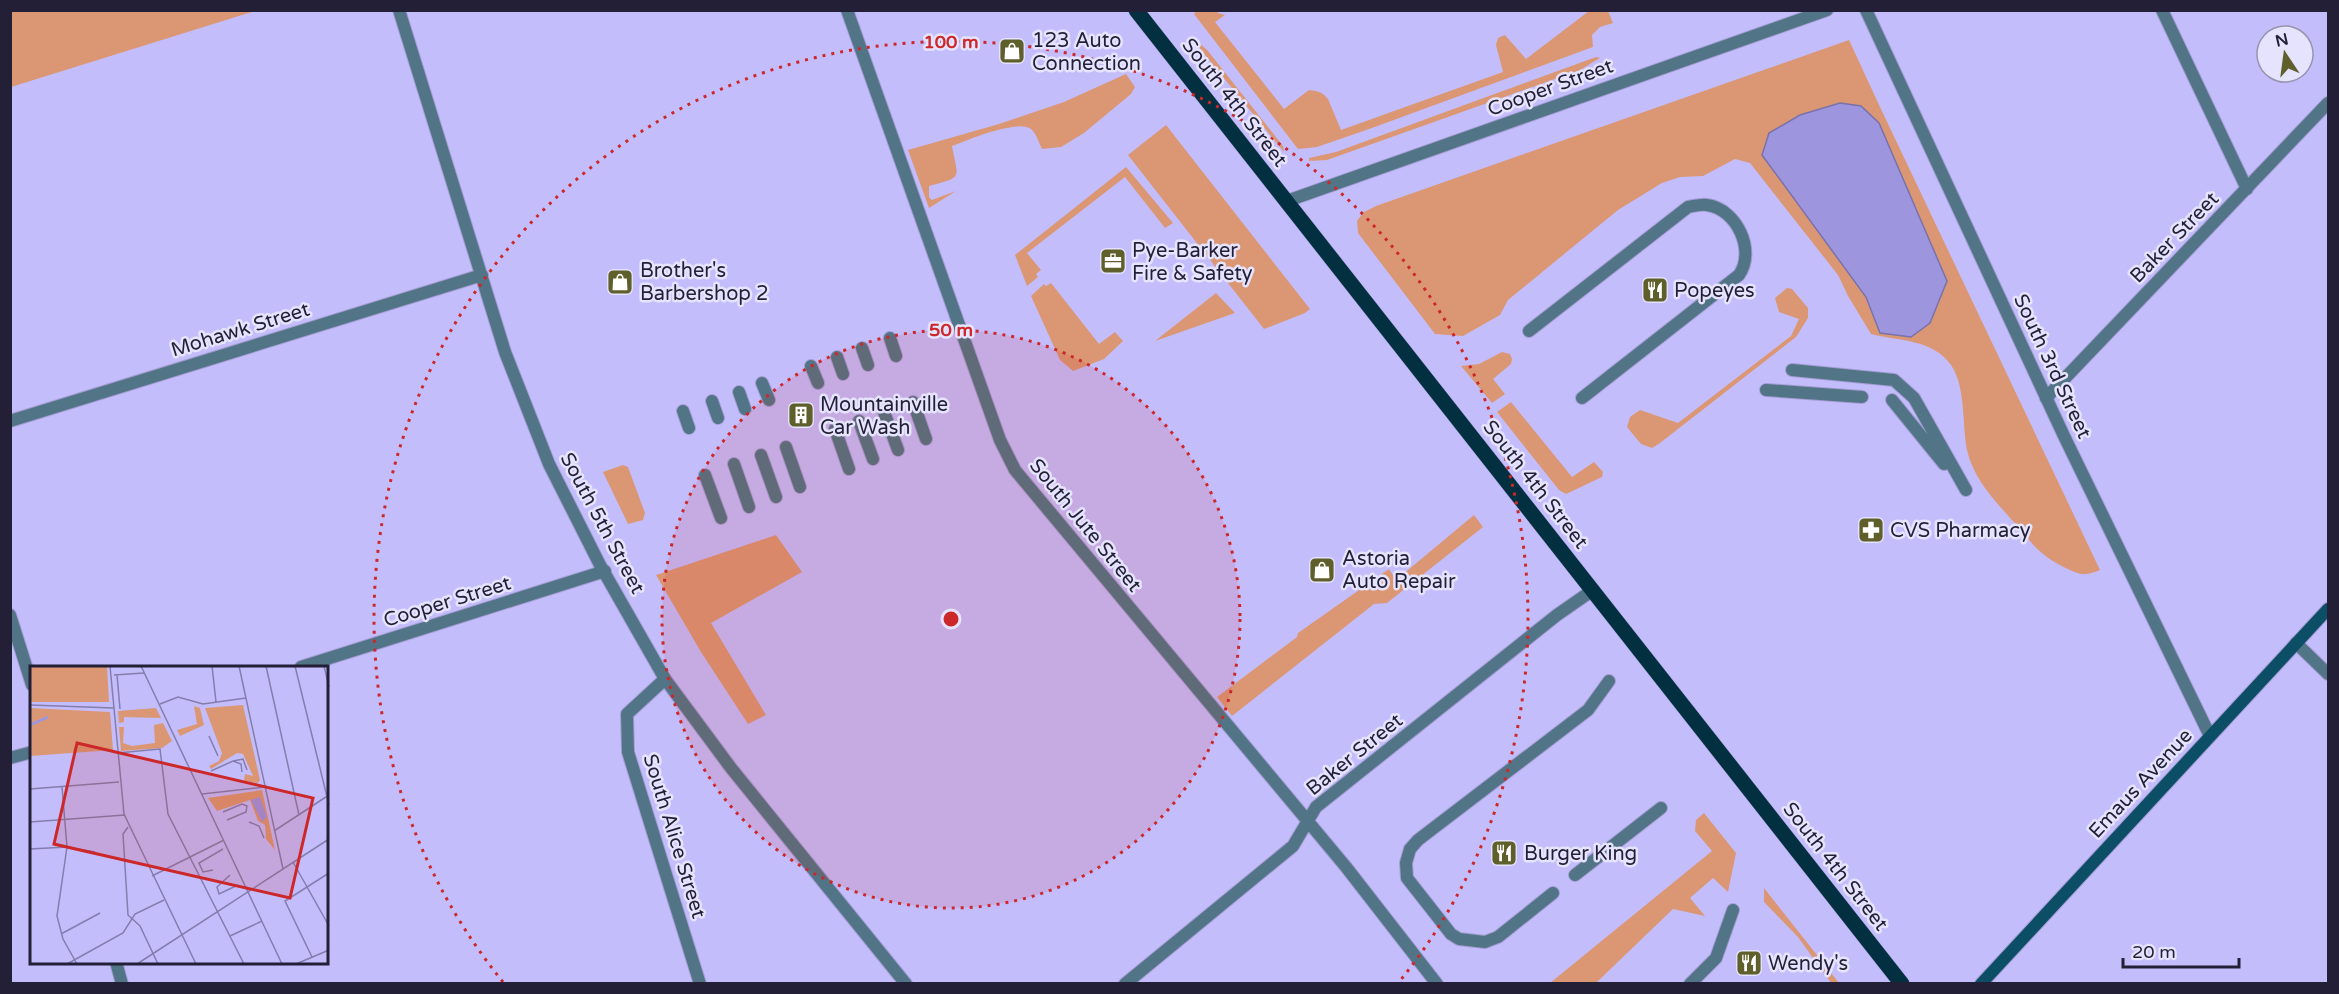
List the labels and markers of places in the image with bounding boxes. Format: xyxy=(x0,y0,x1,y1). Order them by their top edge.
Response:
place label: 123 Auto Connection xyxy=(1032,29,1141,76)
shop icon: 123 Auto Connection xyxy=(997,36,1027,66)
place label: Pye-Barker Fire & Safety xyxy=(1132,239,1253,286)
office icon: Pye-Barker Fire & Safety xyxy=(1098,246,1128,276)
place label: Brother's Barbershop 2 xyxy=(640,259,769,306)
shop icon: Brother's Barbershop 2 xyxy=(605,267,635,297)
restaurant icon: Popeyes xyxy=(1640,275,1670,305)
place label: Popeyes xyxy=(1674,279,1755,303)
place label: Mountainville Car Wash xyxy=(820,393,948,440)
building icon: Mountainville Car Wash xyxy=(786,400,816,430)
pharmacy icon: CVS Pharmacy xyxy=(1856,515,1886,545)
place label: CVS Pharmacy xyxy=(1890,519,2031,543)
place label: Astoria Auto Repair xyxy=(1342,547,1456,594)
shop icon: Astoria Auto Repair xyxy=(1307,555,1337,585)
centre of rings xyxy=(941,609,961,629)
restaurant icon: Burger King xyxy=(1489,838,1519,868)
place label: Burger King xyxy=(1524,842,1637,866)
restaurant icon: Wendy's xyxy=(1734,948,1764,978)
place label: Wendy's xyxy=(1768,952,1848,976)

